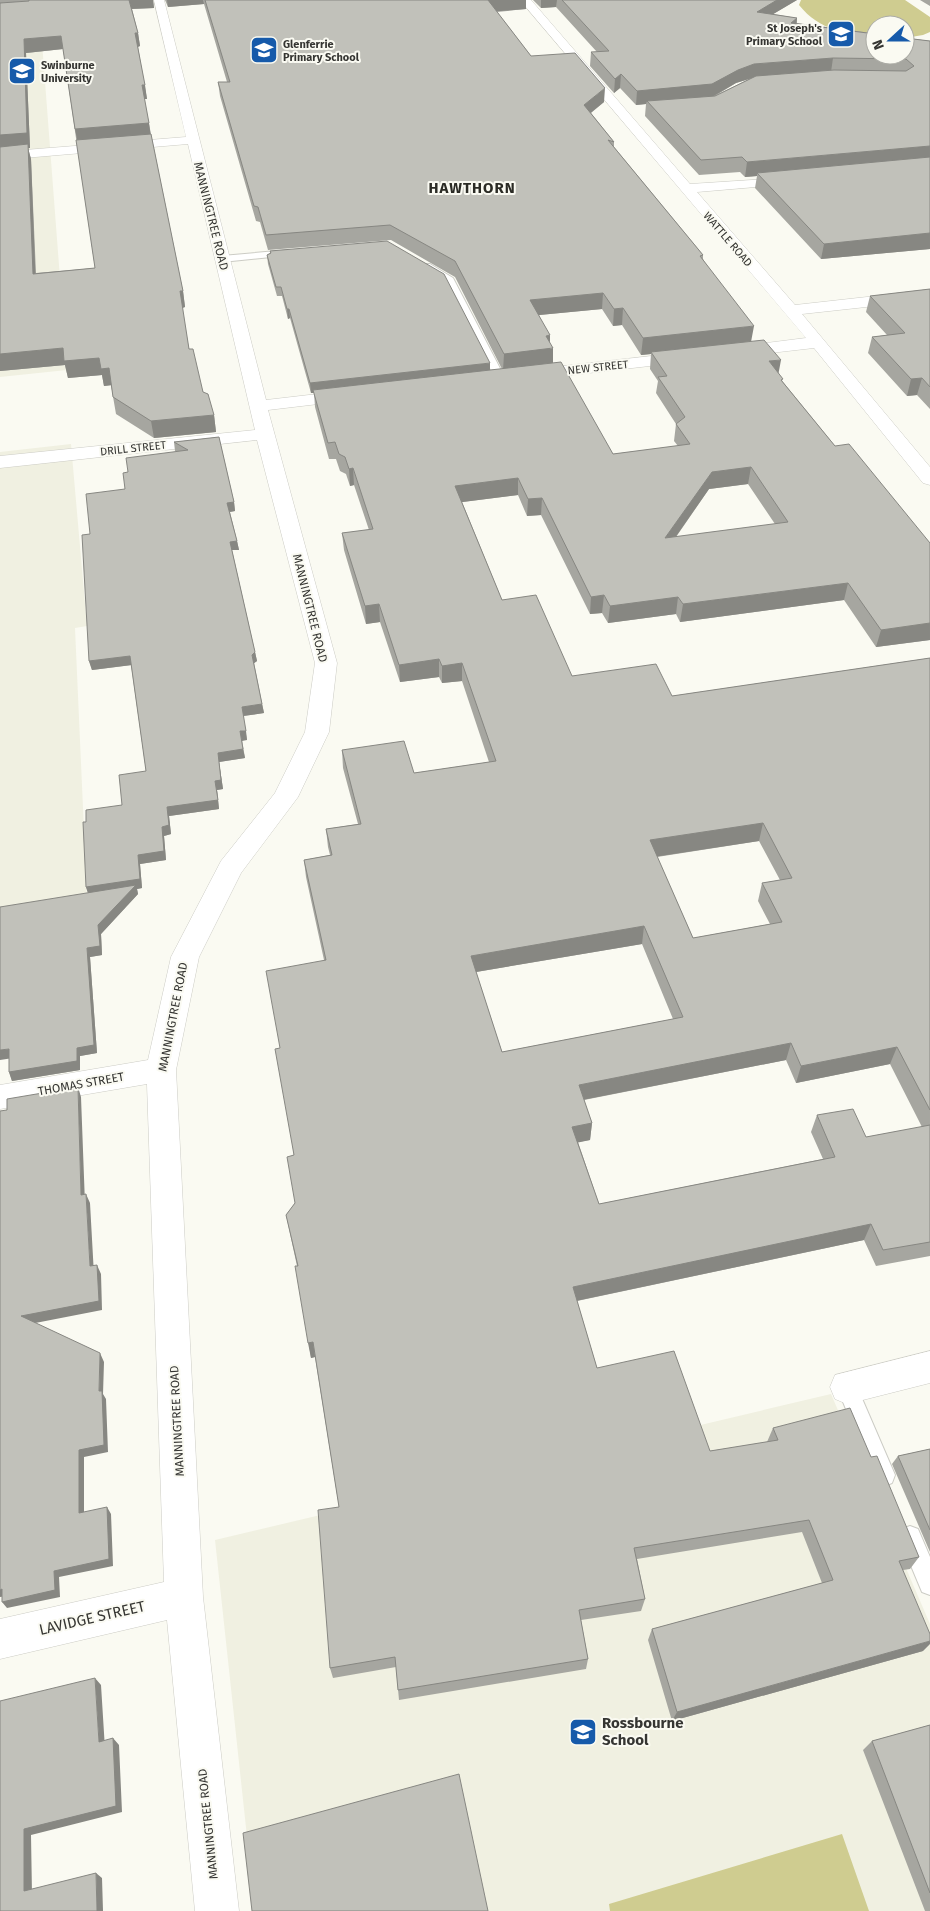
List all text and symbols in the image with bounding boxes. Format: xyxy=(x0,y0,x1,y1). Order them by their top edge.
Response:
north arrow xyxy=(865,15,915,65)
school or university icon: St Joseph's Primary School xyxy=(826,19,856,49)
place label: St Joseph's Primary School xyxy=(746,22,823,48)
school or university icon: Glenferrie Primary School xyxy=(249,35,279,65)
text: N xyxy=(869,37,888,52)
place label: Glenferrie Primary School xyxy=(283,38,360,64)
school or university icon: Swinburne University xyxy=(7,56,37,86)
place label: Swinburne University xyxy=(41,59,95,85)
street label: MANNINGTREE ROAD xyxy=(191,160,231,272)
district label: HAWTHORN xyxy=(428,179,516,197)
street label: WATTLE ROAD xyxy=(700,209,755,269)
street label: NEW STREET xyxy=(567,358,629,377)
street label: DRILL STREET xyxy=(99,439,167,458)
street label: MANNINGTREE ROAD xyxy=(290,552,330,664)
street label: MANNINGTREE ROAD xyxy=(156,961,191,1073)
street label: THOMAS STREET xyxy=(37,1069,126,1098)
street label: MANNINGTREE ROAD xyxy=(167,1365,187,1477)
street label: LAVIDGE STREET xyxy=(37,1597,147,1639)
place label: Rossbourne School xyxy=(602,1714,683,1749)
school or university icon: Rossbourne School xyxy=(568,1717,598,1747)
street label: MANNINGTREE ROAD xyxy=(195,1768,221,1880)

